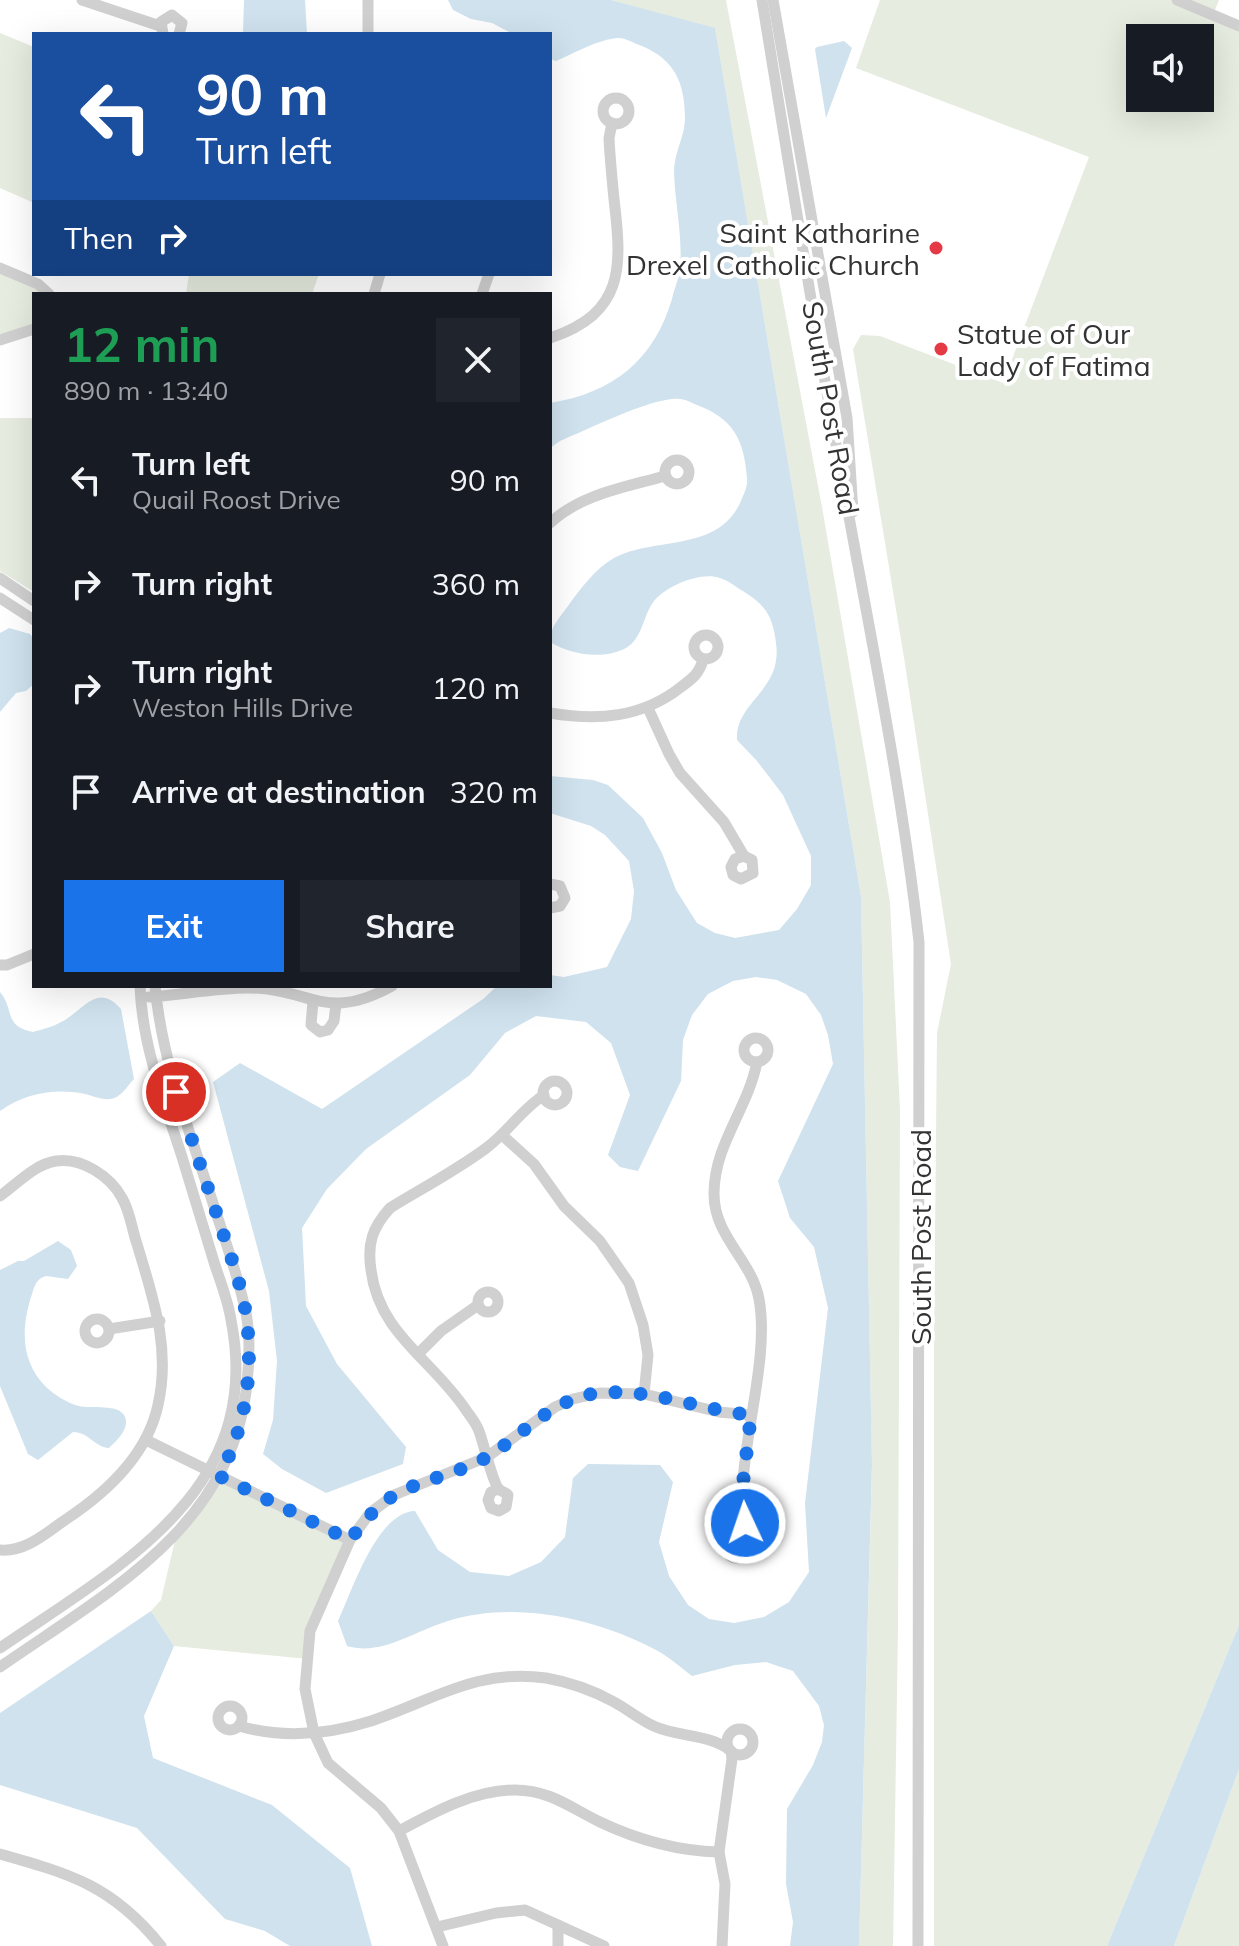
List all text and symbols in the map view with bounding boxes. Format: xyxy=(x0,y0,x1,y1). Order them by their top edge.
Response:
map controls xyxy=(1126,24,1214,112)
button: sound xyxy=(1126,24,1214,112)
text: 90 m xyxy=(196,59,329,129)
icon: left xyxy=(64,64,168,168)
text: Turn left xyxy=(196,128,332,173)
place label: Saint Katharine Drexel Catholic Church xyxy=(626,215,920,282)
icon: right xyxy=(150,216,194,260)
text: Then xyxy=(64,219,134,257)
marker: Saint Katharine Drexel Catholic Church xyxy=(927,239,945,257)
street label: South Post Road xyxy=(795,299,867,517)
text: 12 min xyxy=(64,314,219,374)
place label: Statue of Our Lady of Fatima xyxy=(957,316,1150,383)
button: close xyxy=(436,318,520,402)
marker: Statue of Our Lady of Fatima xyxy=(932,340,950,358)
text: 890 m · 13:40 xyxy=(64,374,228,407)
text: Turn left xyxy=(132,445,250,483)
icon: left xyxy=(64,458,108,502)
text: 90 m xyxy=(450,461,520,499)
text: Quail Roost Drive xyxy=(132,483,341,516)
icon: right xyxy=(64,562,108,606)
text: Turn right xyxy=(132,565,272,603)
text: 360 m xyxy=(432,565,520,603)
text: Turn right xyxy=(132,653,272,691)
icon: right xyxy=(64,666,108,710)
text: 120 m xyxy=(432,669,520,707)
text: Weston Hills Drive xyxy=(132,691,353,724)
icon: arrive xyxy=(64,770,108,814)
text: Arrive at destination xyxy=(132,773,426,811)
text: 320 m xyxy=(450,773,538,811)
button: Exit xyxy=(64,880,284,972)
button: Share xyxy=(300,880,520,972)
pin xyxy=(142,1058,210,1126)
icon: arrive xyxy=(154,1070,198,1114)
street label: South Post Road xyxy=(903,1129,938,1345)
position arrow xyxy=(703,1481,787,1565)

